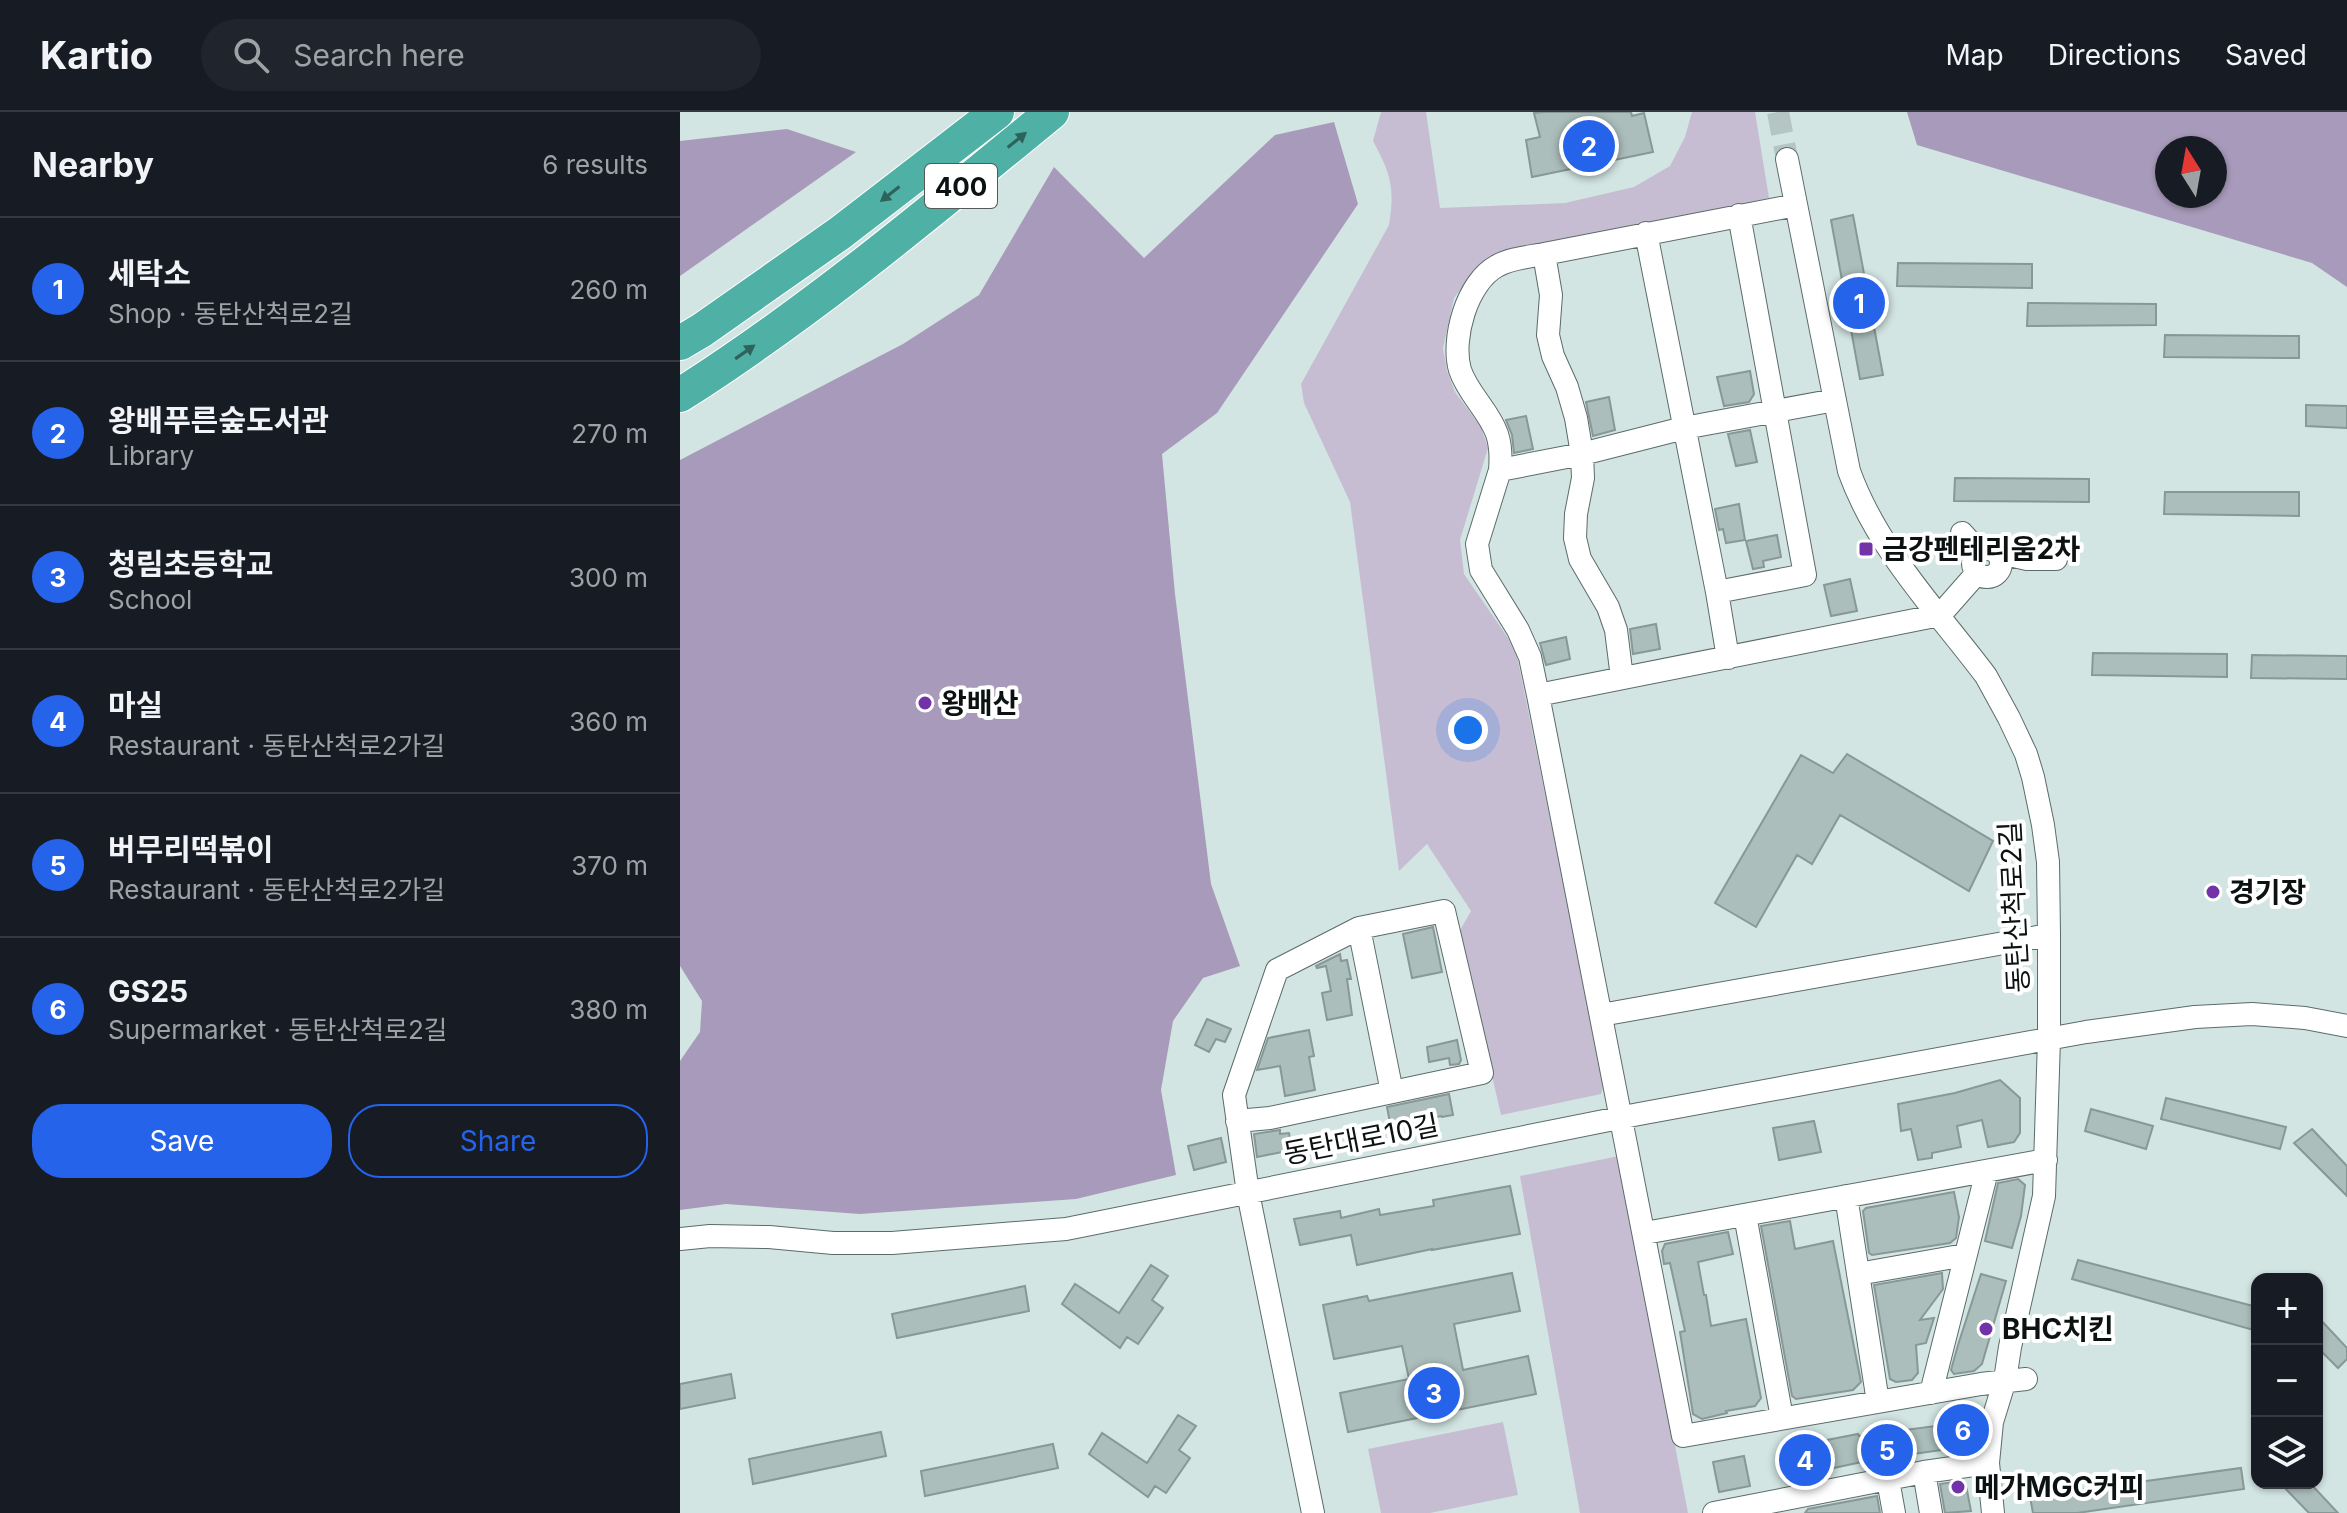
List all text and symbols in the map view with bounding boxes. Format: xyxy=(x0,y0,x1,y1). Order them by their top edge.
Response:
search box xyxy=(201,19,761,91)
text: Kartio xyxy=(40,32,153,78)
icon: search xyxy=(229,33,273,77)
text: Search here xyxy=(293,37,465,73)
text: Map xyxy=(1945,38,2004,72)
text: Directions xyxy=(2048,38,2181,72)
text: Saved xyxy=(2225,38,2307,72)
pin: 2 xyxy=(1563,116,1615,176)
one-way arrow xyxy=(1007,132,1027,149)
north arrow xyxy=(2155,136,2227,208)
text: Nearby xyxy=(32,144,154,185)
text: 6 results xyxy=(542,149,648,180)
road number: 400 xyxy=(925,164,997,208)
one-way arrow xyxy=(880,185,900,201)
text: 세탁소 xyxy=(108,255,191,291)
pin: 1 xyxy=(1833,273,1885,333)
text: 1 xyxy=(52,274,64,305)
text: 260 m xyxy=(570,274,648,305)
text: Shop · 동탄산척로2길 xyxy=(108,298,353,329)
one-way arrow xyxy=(734,345,755,360)
text: 왕배푸른숲도서관 xyxy=(108,402,329,438)
text: 2 xyxy=(50,418,66,449)
text: 270 m xyxy=(571,418,648,449)
text: Library xyxy=(108,440,194,471)
place label: 금강펜테리움2차 xyxy=(1882,532,2080,566)
marker: 금강펜테리움2차 xyxy=(1857,540,1875,558)
text: 청림초등학교 xyxy=(108,546,274,582)
text: 3 xyxy=(50,562,66,593)
text: 300 m xyxy=(569,562,648,593)
text: School xyxy=(108,584,192,615)
place label: 왕배산 xyxy=(941,686,1019,720)
text: 마실 xyxy=(108,687,163,723)
marker: 왕배산 xyxy=(916,694,934,712)
text: 4 xyxy=(49,706,67,737)
text: 360 m xyxy=(569,706,648,737)
your location xyxy=(1448,710,1488,750)
text: Restaurant · 동탄산척로2가길 xyxy=(108,730,446,761)
street label: 동탄산척로2길 xyxy=(1993,820,2035,994)
text: 버무리떡볶이 xyxy=(108,831,274,867)
text: 5 xyxy=(50,850,66,881)
text: 370 m xyxy=(571,850,648,881)
text: Restaurant · 동탄산척로2가길 xyxy=(108,874,446,905)
place label: 경기장 xyxy=(2229,875,2306,909)
marker: 경기장 xyxy=(2204,883,2222,901)
text: GS25 xyxy=(108,973,188,1009)
text: 6 xyxy=(50,994,66,1025)
text: 380 m xyxy=(569,994,648,1025)
text: Supermarket · 동탄산척로2길 xyxy=(108,1014,448,1045)
button: Save xyxy=(32,1104,332,1178)
button: Share xyxy=(348,1104,648,1178)
street label: 동탄대로10길 xyxy=(1280,1107,1442,1171)
map controls xyxy=(2251,1273,2323,1489)
button: + xyxy=(2251,1273,2323,1345)
place label: BHC치킨 xyxy=(2002,1312,2114,1346)
marker: BHC치킨 xyxy=(1977,1320,1995,1338)
button: − xyxy=(2251,1345,2323,1417)
pin: 3 xyxy=(1408,1363,1460,1423)
pin: 6 xyxy=(1937,1400,1989,1460)
button: layers xyxy=(2251,1417,2323,1489)
pin: 5 xyxy=(1861,1420,1913,1480)
pin: 4 xyxy=(1779,1430,1831,1490)
place label: 메가MGC커피 xyxy=(1974,1470,2145,1504)
marker: 메가MGC커피 xyxy=(1949,1478,1967,1496)

